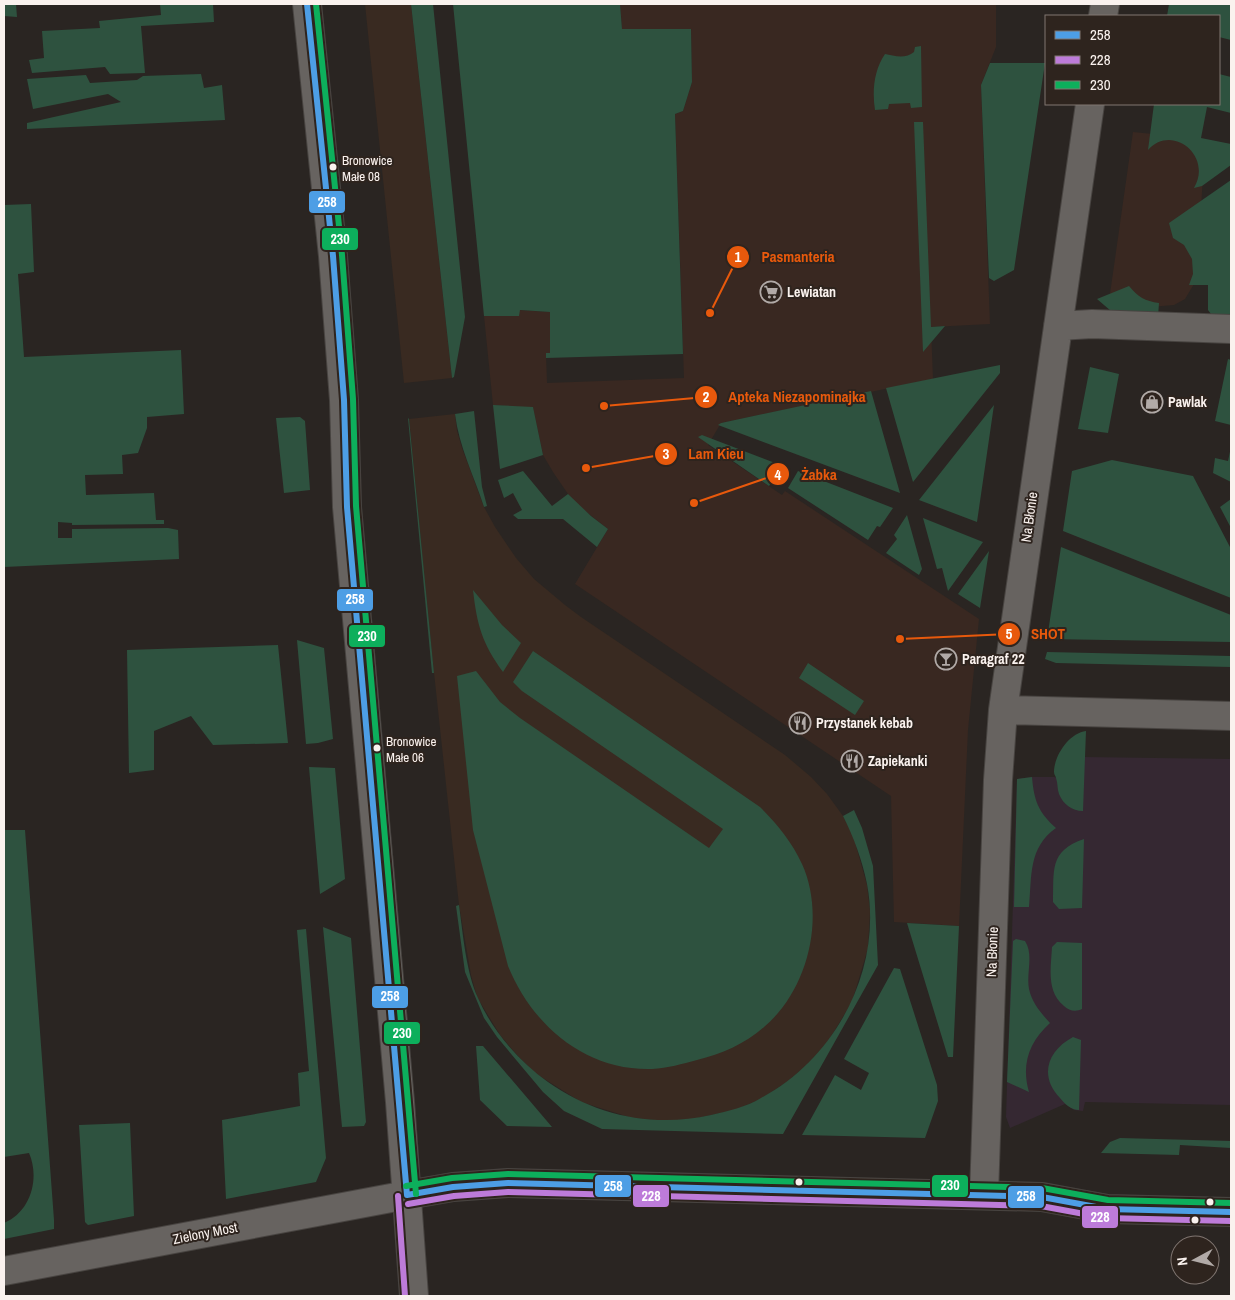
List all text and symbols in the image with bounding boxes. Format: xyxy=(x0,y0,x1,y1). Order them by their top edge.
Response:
legend xyxy=(1045,15,1220,105)
text: 258 xyxy=(1090,24,1111,45)
text: 228 xyxy=(1090,49,1111,70)
text: 230 xyxy=(1090,74,1111,95)
place label: Bronowice Małe 08 xyxy=(342,152,392,185)
marker: Bronowice Małe 08 xyxy=(328,162,338,172)
line badge: 258 xyxy=(308,190,346,214)
text: 258 xyxy=(317,193,337,211)
line badge: 230 xyxy=(321,227,359,251)
text: 230 xyxy=(330,230,350,248)
callout: Pasmanteria xyxy=(726,242,844,272)
text: 1 xyxy=(735,246,742,267)
text: Pasmanteria xyxy=(761,246,835,267)
supermarket icon: Lewiatan xyxy=(759,280,783,304)
place label: Lewiatan xyxy=(787,283,836,301)
callout: Apteka Niezapominajka xyxy=(693,382,876,412)
text: 2 xyxy=(703,386,710,407)
text: Apteka Niezapominajka xyxy=(728,386,866,407)
shop icon: Pawlak xyxy=(1140,390,1164,414)
place label: Pawlak xyxy=(1168,393,1208,411)
callout: Lam Kieu xyxy=(653,439,754,469)
text: 3 xyxy=(663,443,670,464)
text: Lam Kieu xyxy=(688,443,744,464)
callout: Żabka xyxy=(766,459,846,489)
text: 4 xyxy=(775,464,782,485)
text: Żabka xyxy=(801,464,837,485)
street label: Na Błonie xyxy=(1017,491,1041,543)
line badge: 258 xyxy=(336,588,374,612)
text: 258 xyxy=(345,590,365,608)
callout: SHOT xyxy=(996,619,1075,649)
text: 5 xyxy=(1006,623,1013,644)
text: SHOT xyxy=(1031,623,1066,644)
line badge: 230 xyxy=(348,624,386,648)
text: 230 xyxy=(357,627,377,645)
bar icon: Paragraf 22 xyxy=(934,647,958,671)
place label: Paragraf 22 xyxy=(962,650,1025,668)
restaurant icon: Przystanek kebab xyxy=(788,711,812,735)
place label: Przystanek kebab xyxy=(816,714,913,732)
place label: Bronowice Małe 06 xyxy=(386,733,436,766)
marker: Bronowice Małe 06 xyxy=(372,743,382,753)
restaurant icon: Zapiekanki xyxy=(840,749,864,773)
place label: Zapiekanki xyxy=(868,752,927,770)
street label: Na Błonie xyxy=(982,926,1002,978)
line badge: 258 xyxy=(371,985,409,1009)
text: 258 xyxy=(380,987,400,1005)
line badge: 230 xyxy=(383,1021,421,1045)
text: 230 xyxy=(392,1024,412,1042)
line badge: 258 xyxy=(594,1174,632,1198)
line badge: 230 xyxy=(931,1174,969,1198)
text: 230 xyxy=(940,1176,960,1194)
text: 258 xyxy=(603,1177,623,1195)
unlabelled marker xyxy=(794,1177,804,1187)
line badge: 228 xyxy=(632,1184,670,1208)
line badge: 258 xyxy=(1007,1185,1045,1209)
text: 228 xyxy=(641,1187,661,1205)
text: 258 xyxy=(1016,1187,1036,1205)
unlabelled marker xyxy=(1205,1197,1215,1207)
line badge: 228 xyxy=(1081,1205,1119,1229)
text: 228 xyxy=(1090,1208,1110,1226)
unlabelled marker xyxy=(1190,1215,1200,1225)
street label: Zielony Most xyxy=(171,1218,239,1248)
north arrow xyxy=(1170,1235,1220,1285)
text: N xyxy=(1173,1256,1192,1267)

